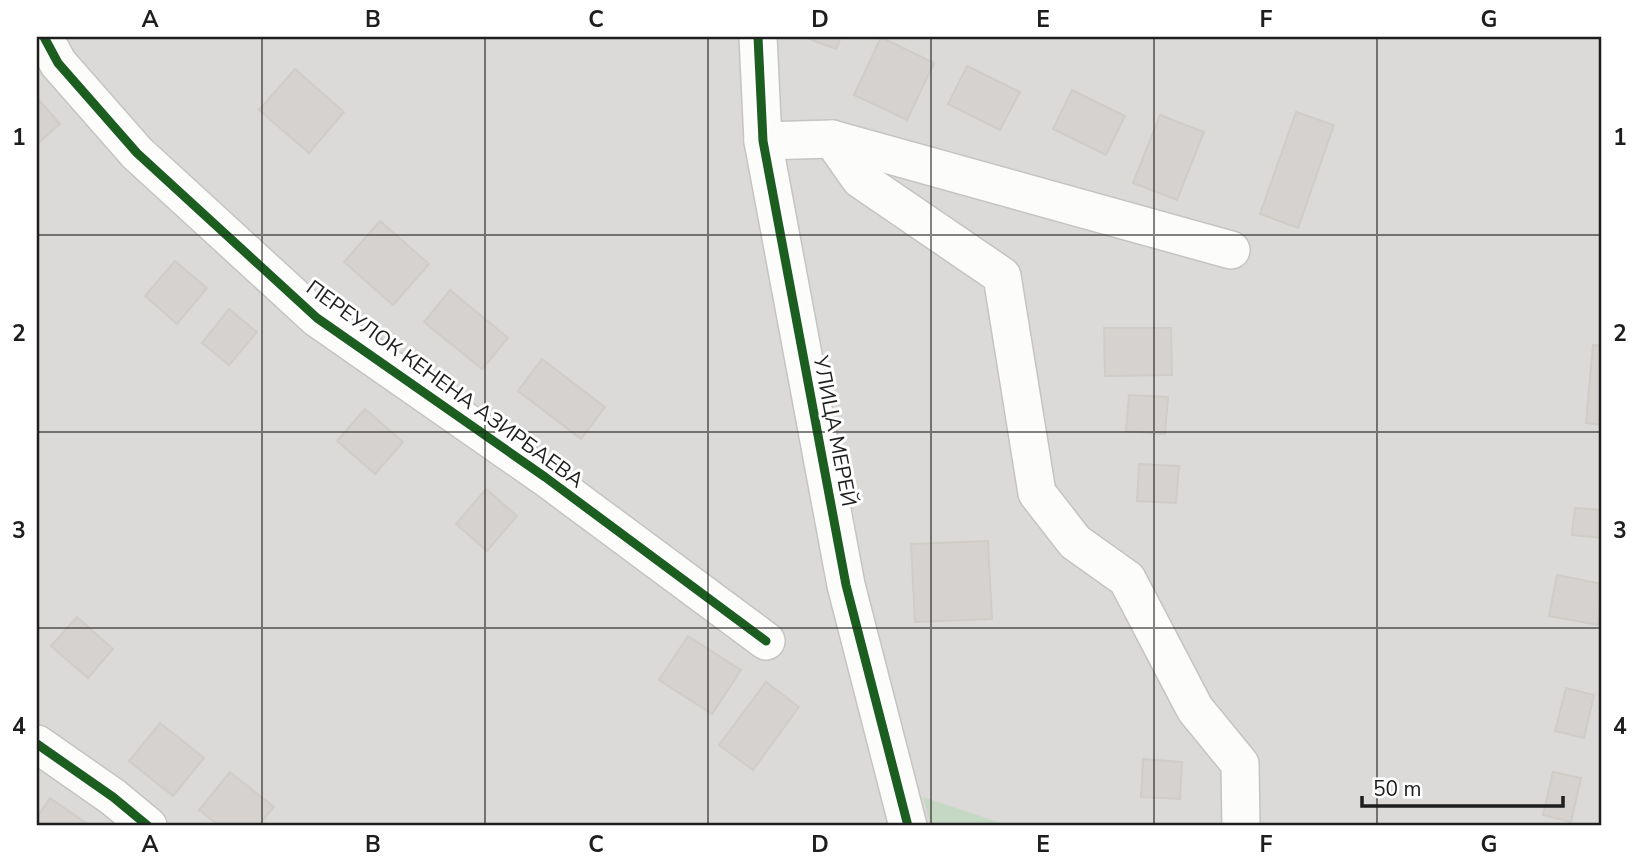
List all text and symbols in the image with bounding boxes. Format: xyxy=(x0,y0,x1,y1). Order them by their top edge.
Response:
text: A xyxy=(141,4,159,35)
text: B xyxy=(365,4,381,35)
text: C xyxy=(588,4,604,35)
text: D xyxy=(811,4,829,35)
text: E xyxy=(1036,4,1050,35)
text: F xyxy=(1260,4,1273,35)
text: G xyxy=(1481,4,1497,35)
text: 1 xyxy=(12,122,26,153)
text: 1 xyxy=(1613,122,1627,153)
street label: ПЕРЕУЛОК КЕНЕНА АЗИРБАЕВА xyxy=(301,274,589,494)
text: 2 xyxy=(12,318,26,349)
text: 2 xyxy=(1613,318,1627,349)
street label: УЛИЦА МЕРЕЙ xyxy=(806,352,863,509)
text: 3 xyxy=(12,515,26,546)
text: 3 xyxy=(1613,515,1627,546)
text: 4 xyxy=(12,711,26,742)
text: 4 xyxy=(1613,711,1627,742)
scale bar xyxy=(1362,765,1564,809)
text: 50 m xyxy=(1373,775,1422,803)
text: A xyxy=(141,829,159,860)
text: B xyxy=(365,829,381,860)
text: C xyxy=(588,829,604,860)
text: D xyxy=(811,829,829,860)
text: E xyxy=(1036,829,1050,860)
text: F xyxy=(1260,829,1273,860)
text: G xyxy=(1481,829,1497,860)

